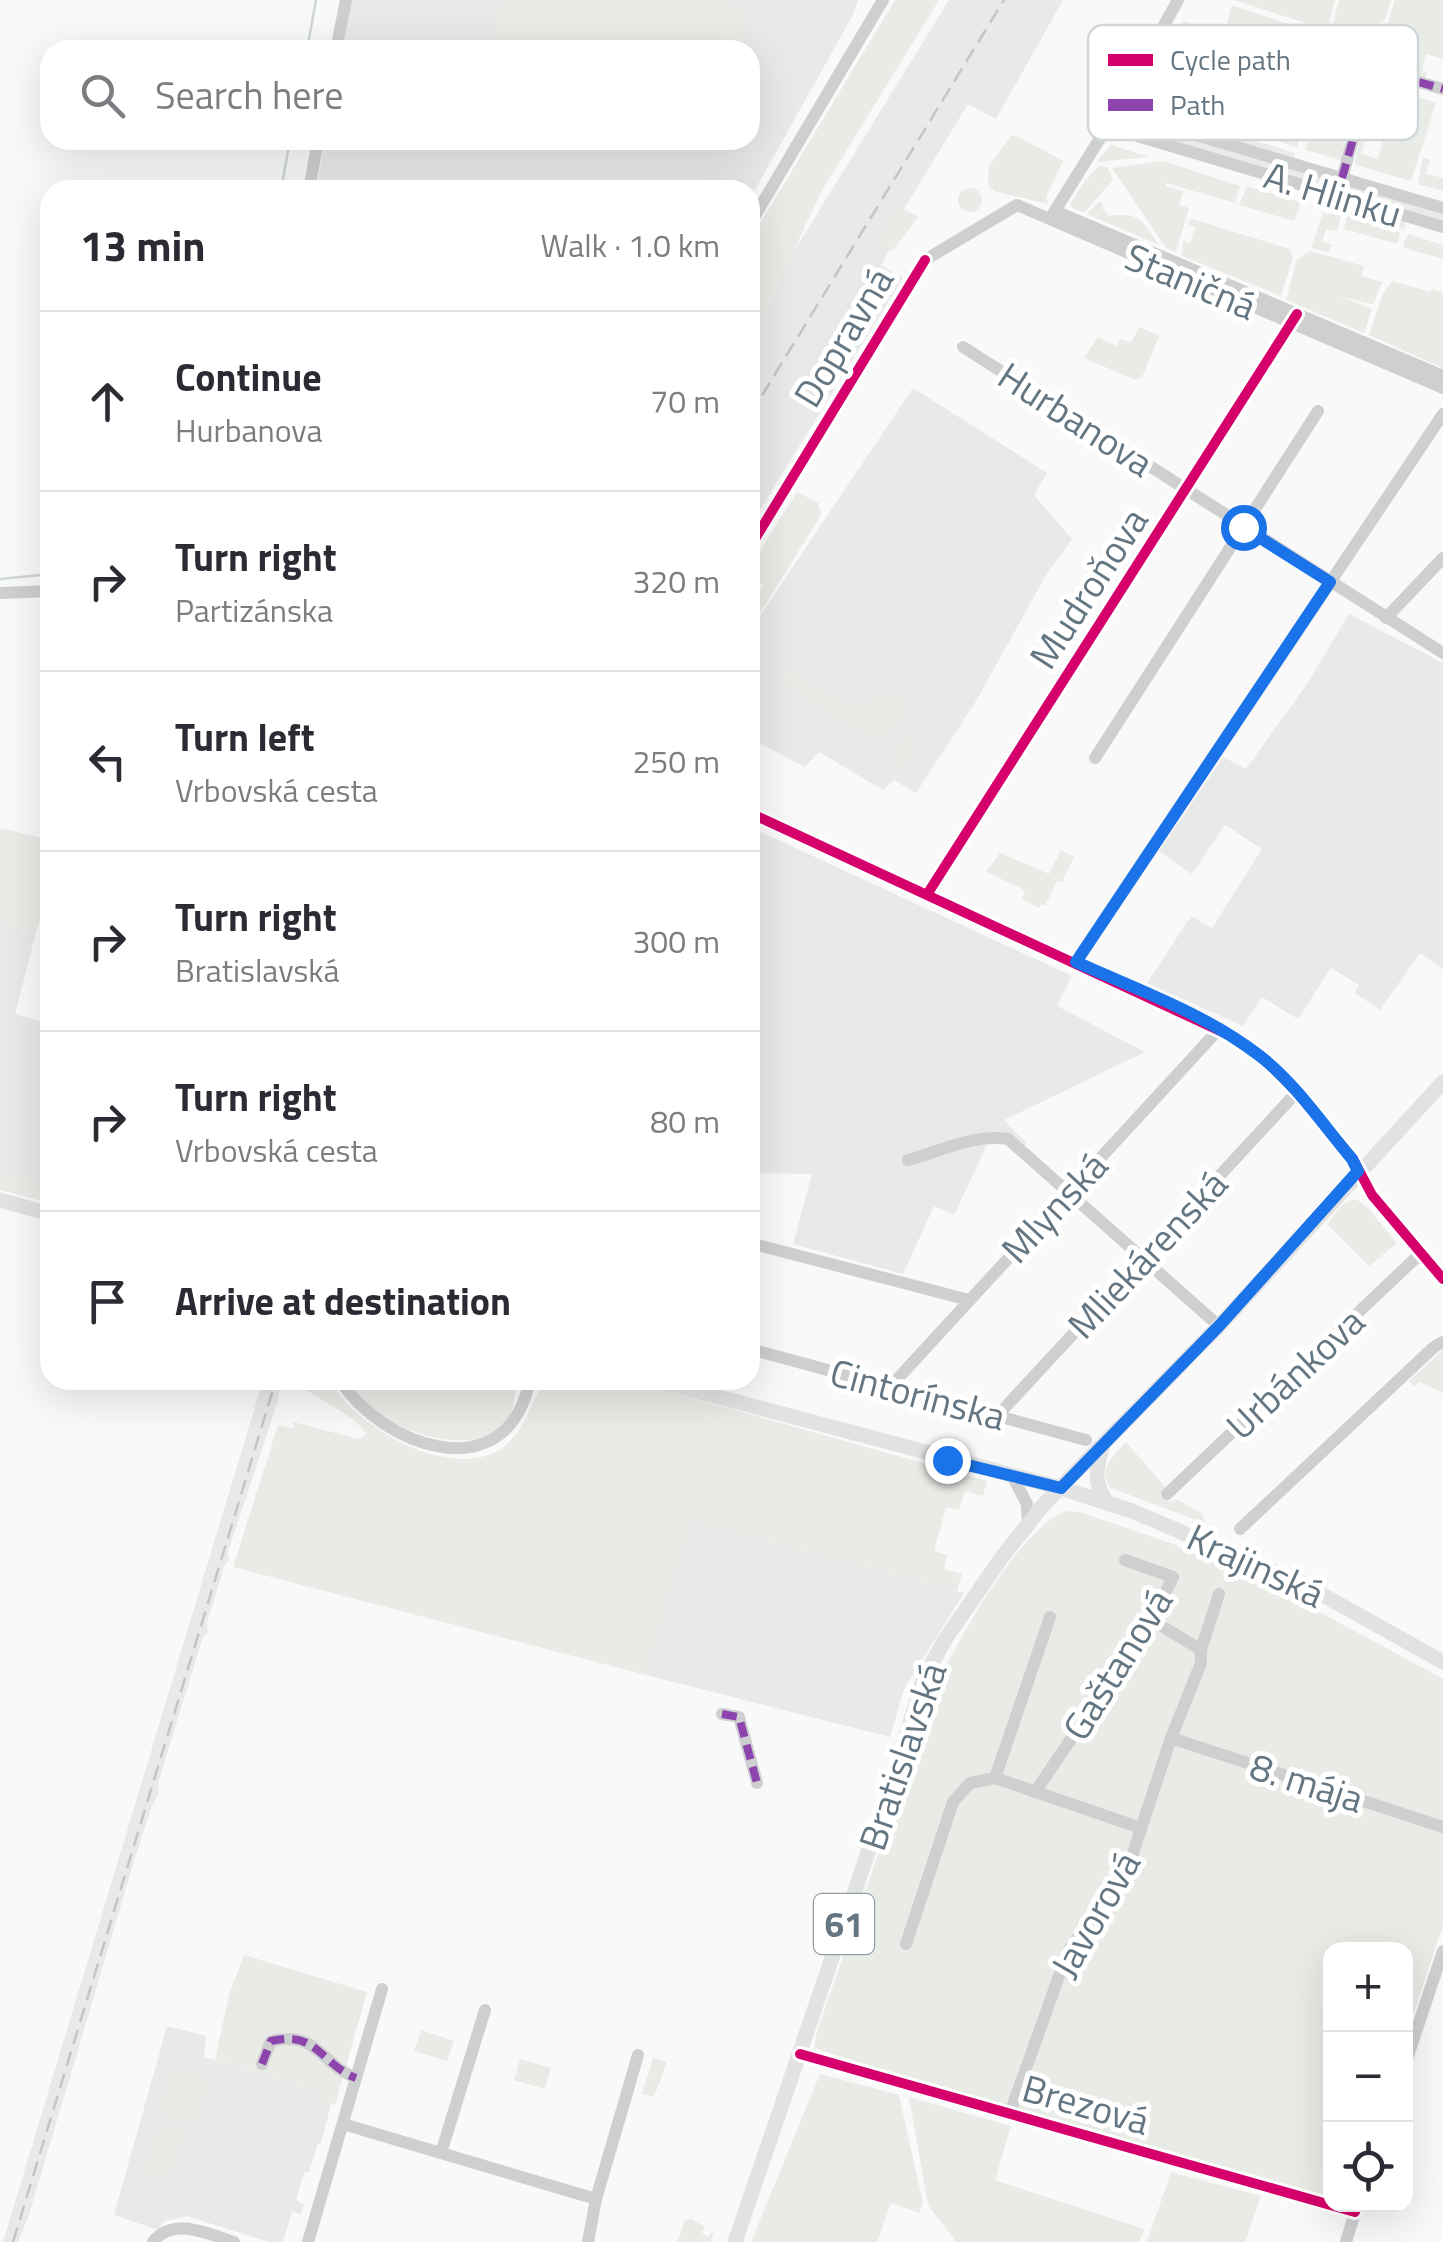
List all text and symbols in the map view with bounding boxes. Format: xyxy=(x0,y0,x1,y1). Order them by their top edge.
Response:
legend xyxy=(1088,25,1418,140)
text: Cycle path xyxy=(1170,38,1291,81)
search box xyxy=(40,40,760,150)
text: Search here xyxy=(155,66,343,124)
icon: search xyxy=(75,68,130,123)
text: Path xyxy=(1170,83,1225,126)
street label: A. Hlinku xyxy=(1257,146,1409,242)
text: 13 min xyxy=(80,213,206,277)
text: Walk · 1.0 km xyxy=(540,221,720,269)
street label: Staničná xyxy=(1116,227,1266,335)
street label: Dopravná xyxy=(778,256,908,418)
street label: Hurbanova xyxy=(987,347,1165,491)
text: Continue xyxy=(175,348,322,406)
icon: ahead xyxy=(80,374,135,429)
text: 70 m xyxy=(650,377,720,425)
text: Hurbanova xyxy=(175,406,323,454)
street label: Mudroňova xyxy=(1014,496,1162,680)
route start xyxy=(1221,505,1267,551)
text: Turn right xyxy=(175,528,337,586)
icon: right xyxy=(80,554,135,609)
text: 320 m xyxy=(632,557,720,605)
text: Partizánska xyxy=(175,586,333,634)
text: Turn left xyxy=(175,708,315,766)
icon: left xyxy=(80,734,135,789)
text: 250 m xyxy=(632,737,720,785)
text: Vrbovská cesta xyxy=(175,766,378,814)
text: Turn right xyxy=(175,888,337,946)
icon: right xyxy=(80,914,135,969)
text: 300 m xyxy=(632,917,720,965)
text: Bratislavská xyxy=(175,946,340,994)
text: Turn right xyxy=(175,1068,337,1126)
icon: right xyxy=(80,1094,135,1149)
text: 80 m xyxy=(650,1097,720,1145)
text: Vrbovská cesta xyxy=(175,1126,378,1174)
street label: Mlynská xyxy=(987,1138,1121,1276)
street label: Mliekárenská xyxy=(1053,1157,1241,1351)
text: Arrive at destination xyxy=(175,1272,511,1330)
icon: arrive xyxy=(80,1274,135,1329)
street label: Urbánkova xyxy=(1213,1293,1377,1453)
street label: Cintorínska xyxy=(824,1343,1012,1445)
route end xyxy=(925,1438,971,1484)
street label: Krajinská xyxy=(1178,1508,1334,1622)
street label: Gaštanová xyxy=(1047,1577,1187,1751)
street label: Bratislavská xyxy=(843,1654,961,1858)
street label: 8. mája xyxy=(1243,1736,1371,1828)
street label: Javorová xyxy=(1036,1840,1154,1988)
road number: 61 xyxy=(814,1894,874,1954)
map controls xyxy=(1323,1942,1413,2212)
button: + xyxy=(1323,1942,1413,2032)
button: − xyxy=(1323,2032,1413,2122)
street label: Brezová xyxy=(1016,2058,1156,2150)
button: locate xyxy=(1323,2122,1413,2212)

